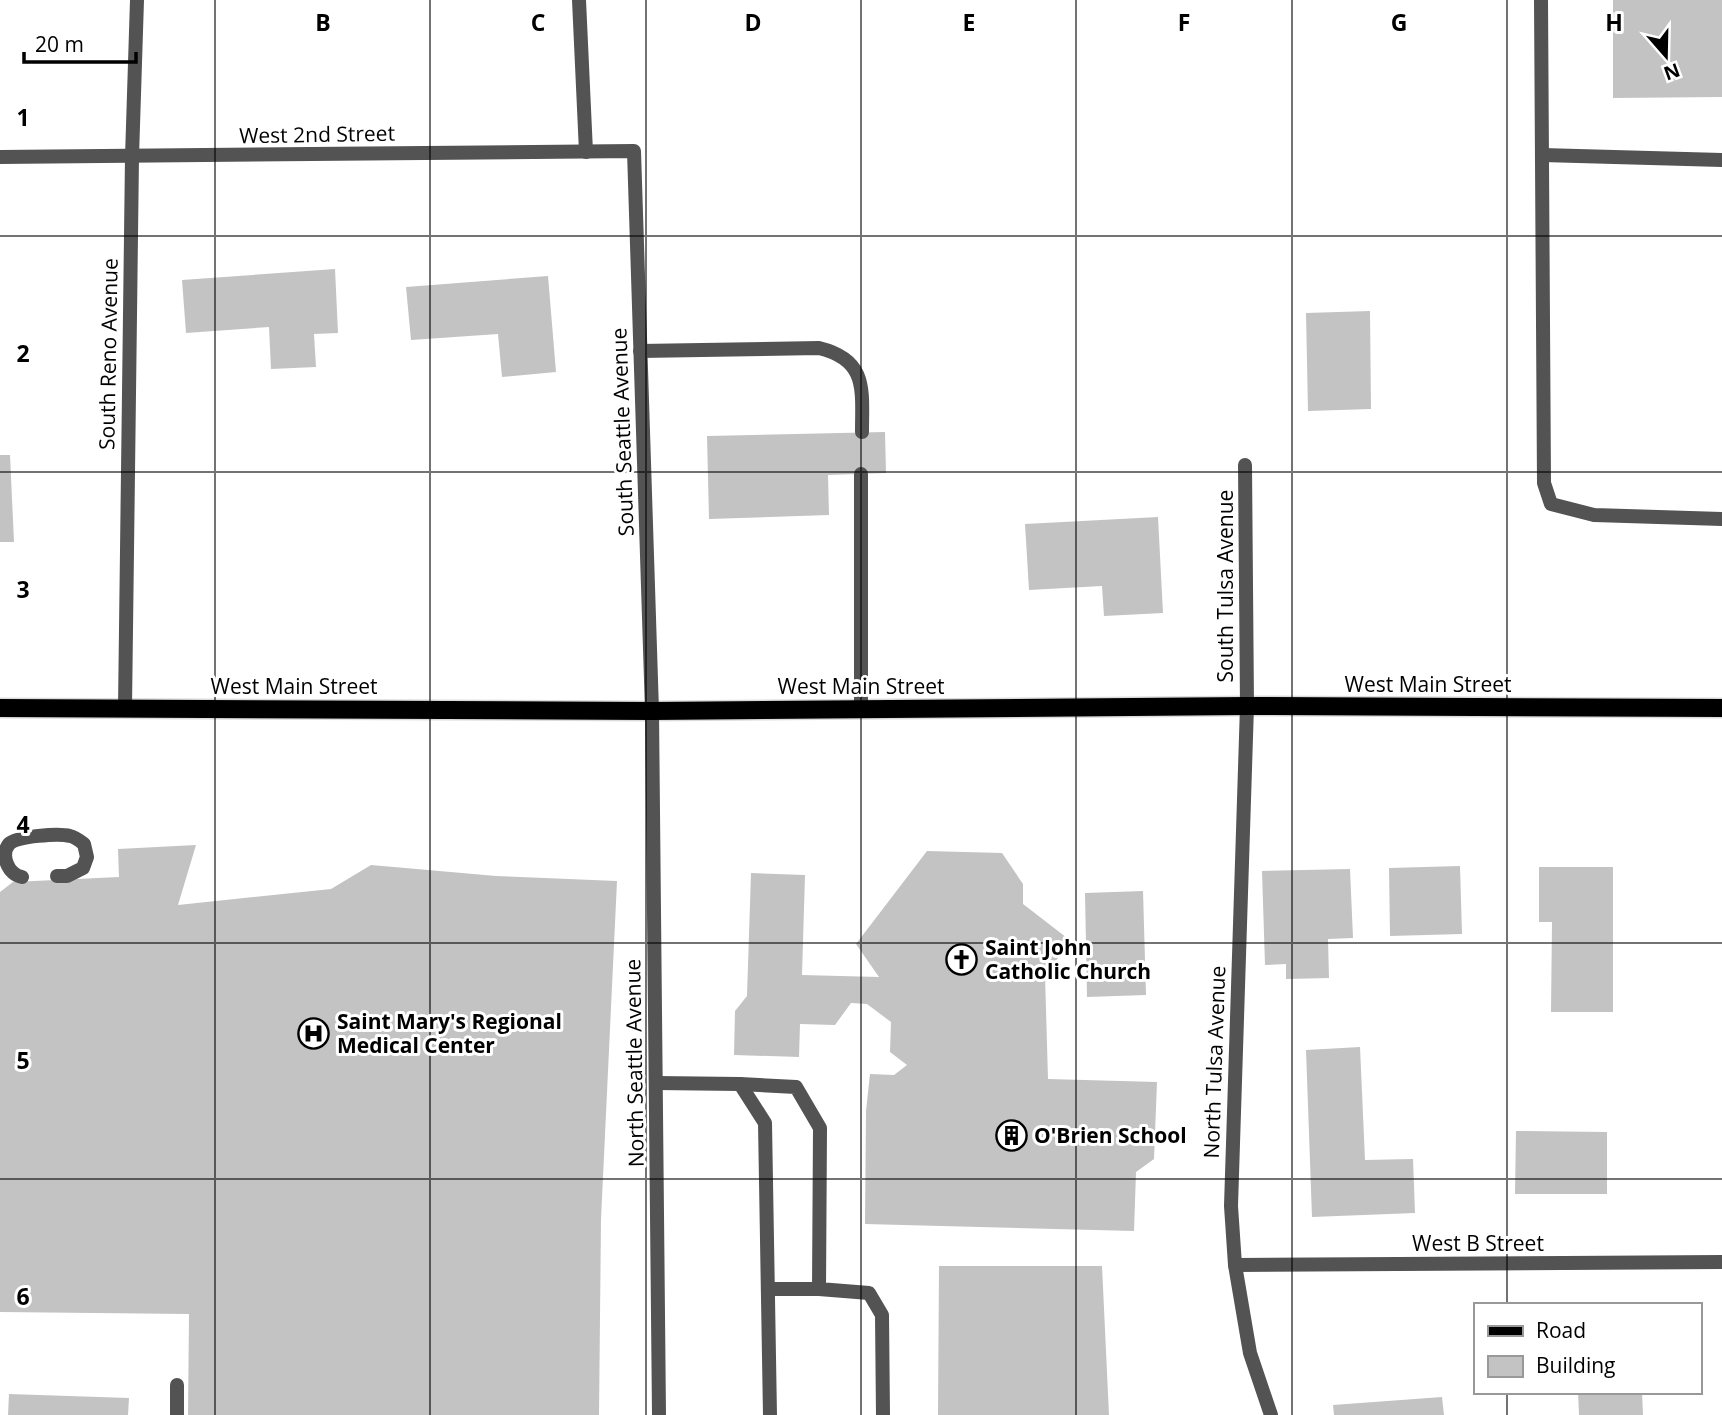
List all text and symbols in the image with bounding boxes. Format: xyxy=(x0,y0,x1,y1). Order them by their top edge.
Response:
text: B xyxy=(315,6,331,38)
text: C xyxy=(531,6,545,38)
text: D xyxy=(744,6,762,38)
text: E xyxy=(963,6,975,38)
text: F xyxy=(1178,6,1190,38)
text: G xyxy=(1391,6,1407,38)
text: H xyxy=(1605,6,1623,38)
scale bar xyxy=(24,21,136,65)
north arrow xyxy=(1631,21,1701,91)
text: 20 m xyxy=(35,30,84,58)
text: N xyxy=(1660,57,1684,87)
text: 1 xyxy=(16,101,30,133)
street label: West 2nd Street xyxy=(239,119,395,149)
street label: South Reno Avenue xyxy=(92,258,124,450)
street label: South Seattle Avenue xyxy=(604,327,640,537)
text: 2 xyxy=(16,337,30,369)
street label: South Tulsa Avenue xyxy=(1211,490,1239,682)
text: 3 xyxy=(16,573,30,605)
street label: West Main Street xyxy=(1345,670,1511,698)
street label: West Main Street xyxy=(211,672,377,700)
street label: West Main Street xyxy=(778,672,944,700)
text: 4 xyxy=(16,808,30,840)
place label: Saint John Catholic Church xyxy=(985,933,1151,985)
church icon: Saint John Catholic Church xyxy=(945,942,979,976)
street label: North Seattle Avenue xyxy=(618,959,650,1167)
street label: North Tulsa Avenue xyxy=(1197,965,1231,1159)
place label: Saint Mary's Regional Medical Center xyxy=(337,1007,562,1059)
hospital icon: Saint Mary's Regional Medical Center xyxy=(297,1016,331,1050)
text: 5 xyxy=(16,1044,30,1076)
building icon: O'Brien School xyxy=(994,1118,1028,1152)
place label: O'Brien School xyxy=(1034,1121,1187,1149)
street label: West B Street xyxy=(1412,1229,1544,1257)
text: 6 xyxy=(16,1280,30,1312)
legend xyxy=(1474,1303,1701,1394)
text: Road xyxy=(1536,1316,1586,1344)
text: Building xyxy=(1536,1351,1615,1379)

